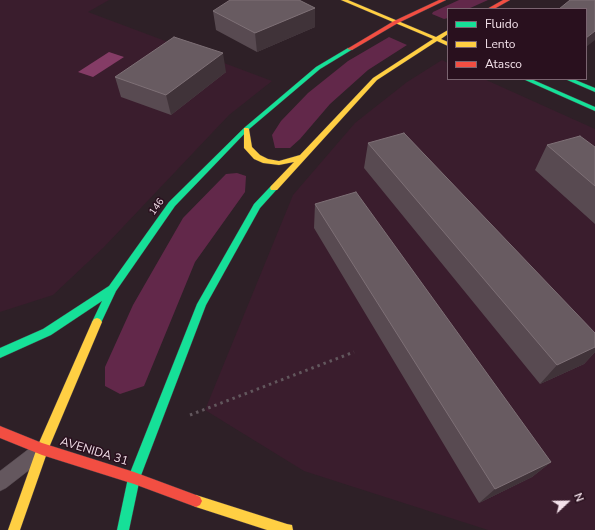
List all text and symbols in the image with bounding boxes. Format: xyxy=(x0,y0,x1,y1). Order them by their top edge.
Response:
legend xyxy=(447,8,587,80)
text: Fluido xyxy=(485,16,518,32)
text: Lento xyxy=(485,36,515,52)
text: Atasco xyxy=(485,56,522,72)
street label: 146 xyxy=(147,196,167,218)
street label: AVENIDA 31 xyxy=(58,435,130,469)
north arrow xyxy=(547,482,587,522)
text: N xyxy=(570,491,587,504)

